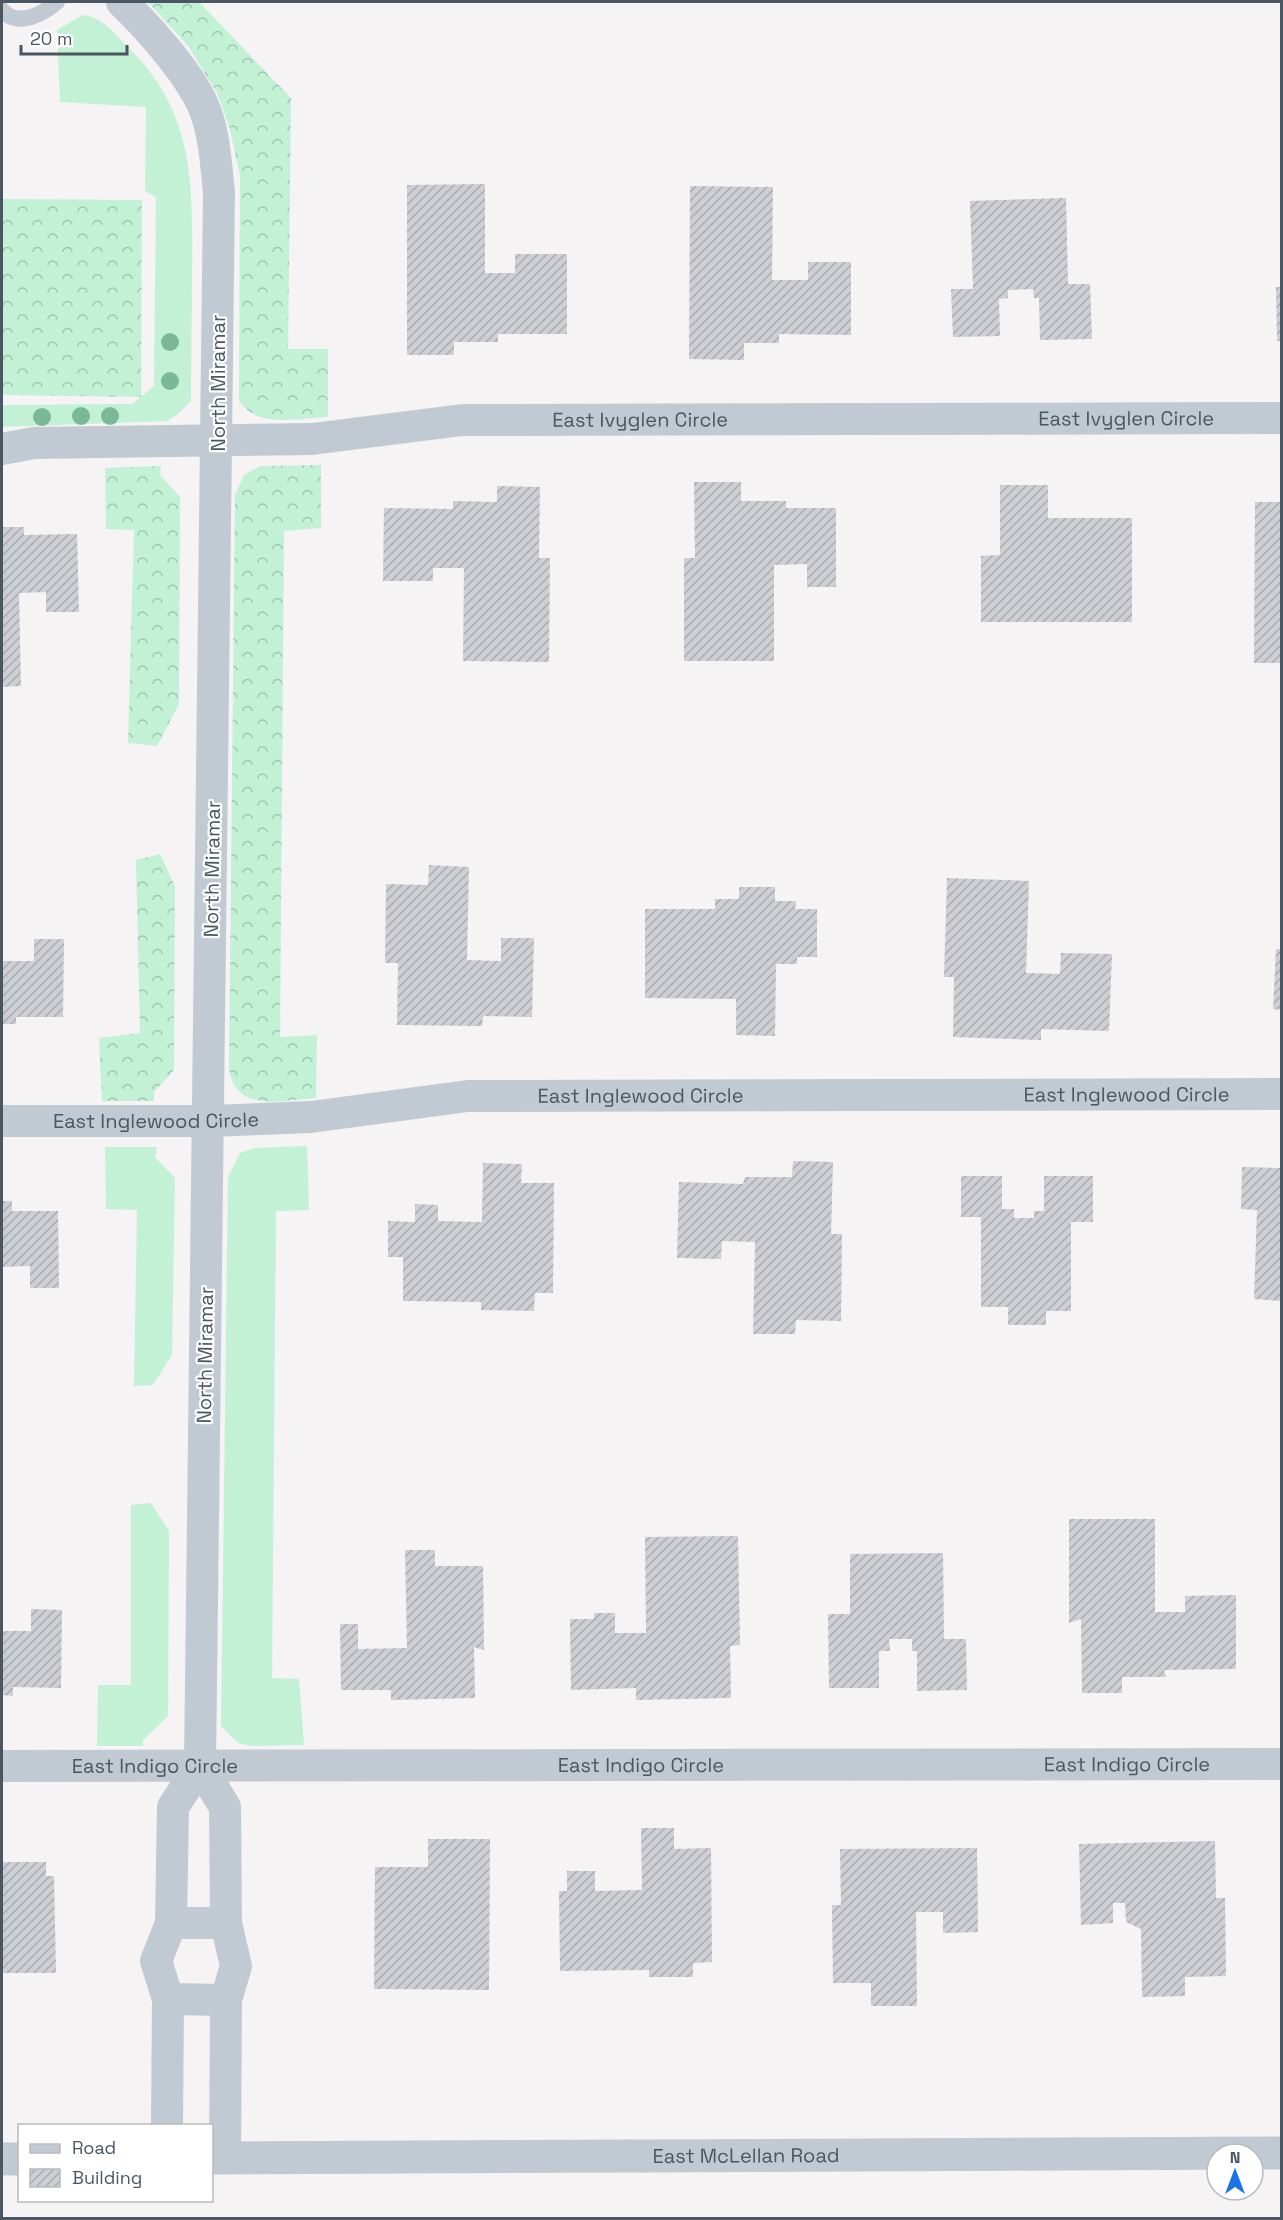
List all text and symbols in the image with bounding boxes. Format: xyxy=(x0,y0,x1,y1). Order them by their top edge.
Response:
scale bar xyxy=(21,18,128,56)
text: 20 m xyxy=(30,27,73,50)
street label: North Miramar xyxy=(205,315,231,451)
street label: East Ivyglen Circle xyxy=(1038,405,1214,432)
street label: East Ivyglen Circle xyxy=(552,406,728,433)
street label: North Miramar xyxy=(198,800,226,938)
street label: East Inglewood Circle xyxy=(1023,1081,1230,1108)
street label: East Inglewood Circle xyxy=(537,1082,744,1109)
street label: East Inglewood Circle xyxy=(53,1106,260,1134)
street label: North Miramar xyxy=(191,1286,219,1424)
street label: East Indigo Circle xyxy=(1044,1751,1210,1777)
street label: East Indigo Circle xyxy=(558,1752,724,1778)
street label: East Indigo Circle xyxy=(72,1753,238,1779)
legend xyxy=(18,2124,213,2202)
text: Road xyxy=(72,2136,116,2159)
street label: East McLellan Road xyxy=(652,2142,840,2169)
north arrow xyxy=(1205,2142,1265,2202)
text: N xyxy=(1230,2147,1240,2168)
text: Building xyxy=(72,2166,142,2189)

